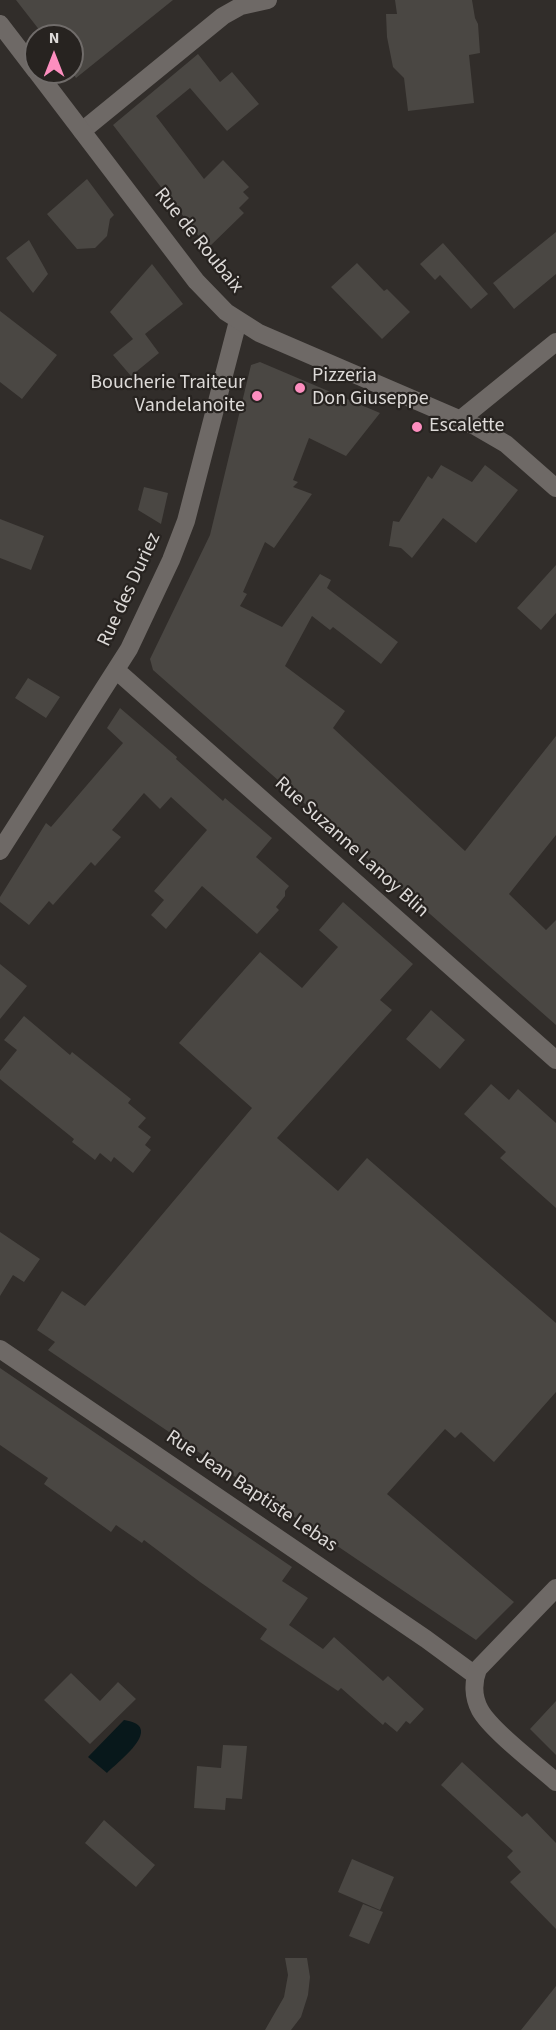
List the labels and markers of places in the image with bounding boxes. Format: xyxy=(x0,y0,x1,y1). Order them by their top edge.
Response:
place label: Pizzeria Don Giuseppe xyxy=(312,365,429,412)
place label: Boucherie Traiteur Vandelanoite xyxy=(90,372,245,419)
marker: Pizzeria Don Giuseppe xyxy=(293,381,307,395)
marker: Boucherie Traiteur Vandelanoite xyxy=(250,389,264,403)
place label: Escalette xyxy=(429,415,505,439)
marker: Escalette xyxy=(410,420,424,434)

